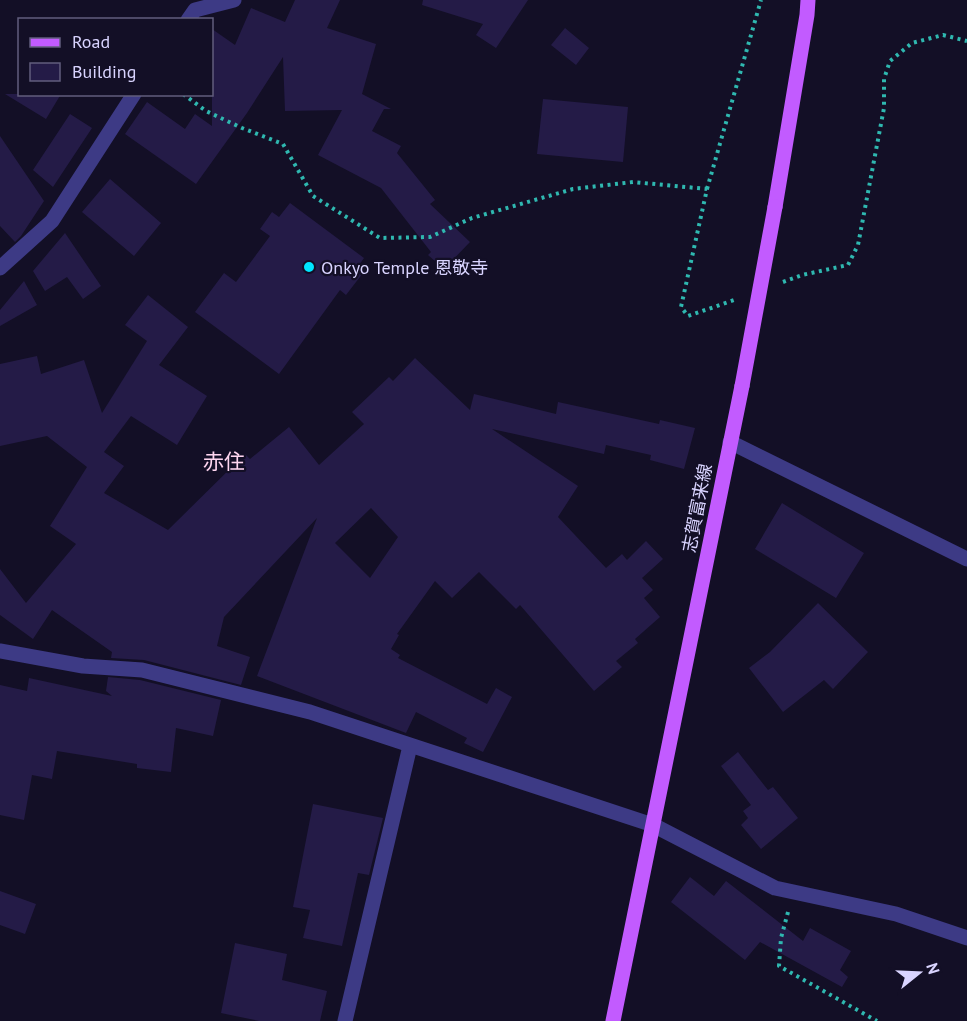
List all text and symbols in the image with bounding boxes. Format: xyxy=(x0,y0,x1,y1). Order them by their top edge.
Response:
legend xyxy=(18,18,213,96)
text: Road xyxy=(72,30,110,53)
text: Building xyxy=(72,60,136,83)
place label: Onkyo Temple 恩敬寺 xyxy=(321,256,488,279)
marker: Onkyo Temple 恩敬寺 xyxy=(302,260,316,274)
district label: 赤住 xyxy=(203,448,245,475)
street label: 志賀富来線 xyxy=(677,462,717,554)
north arrow xyxy=(889,943,949,1003)
text: N xyxy=(922,960,944,976)

